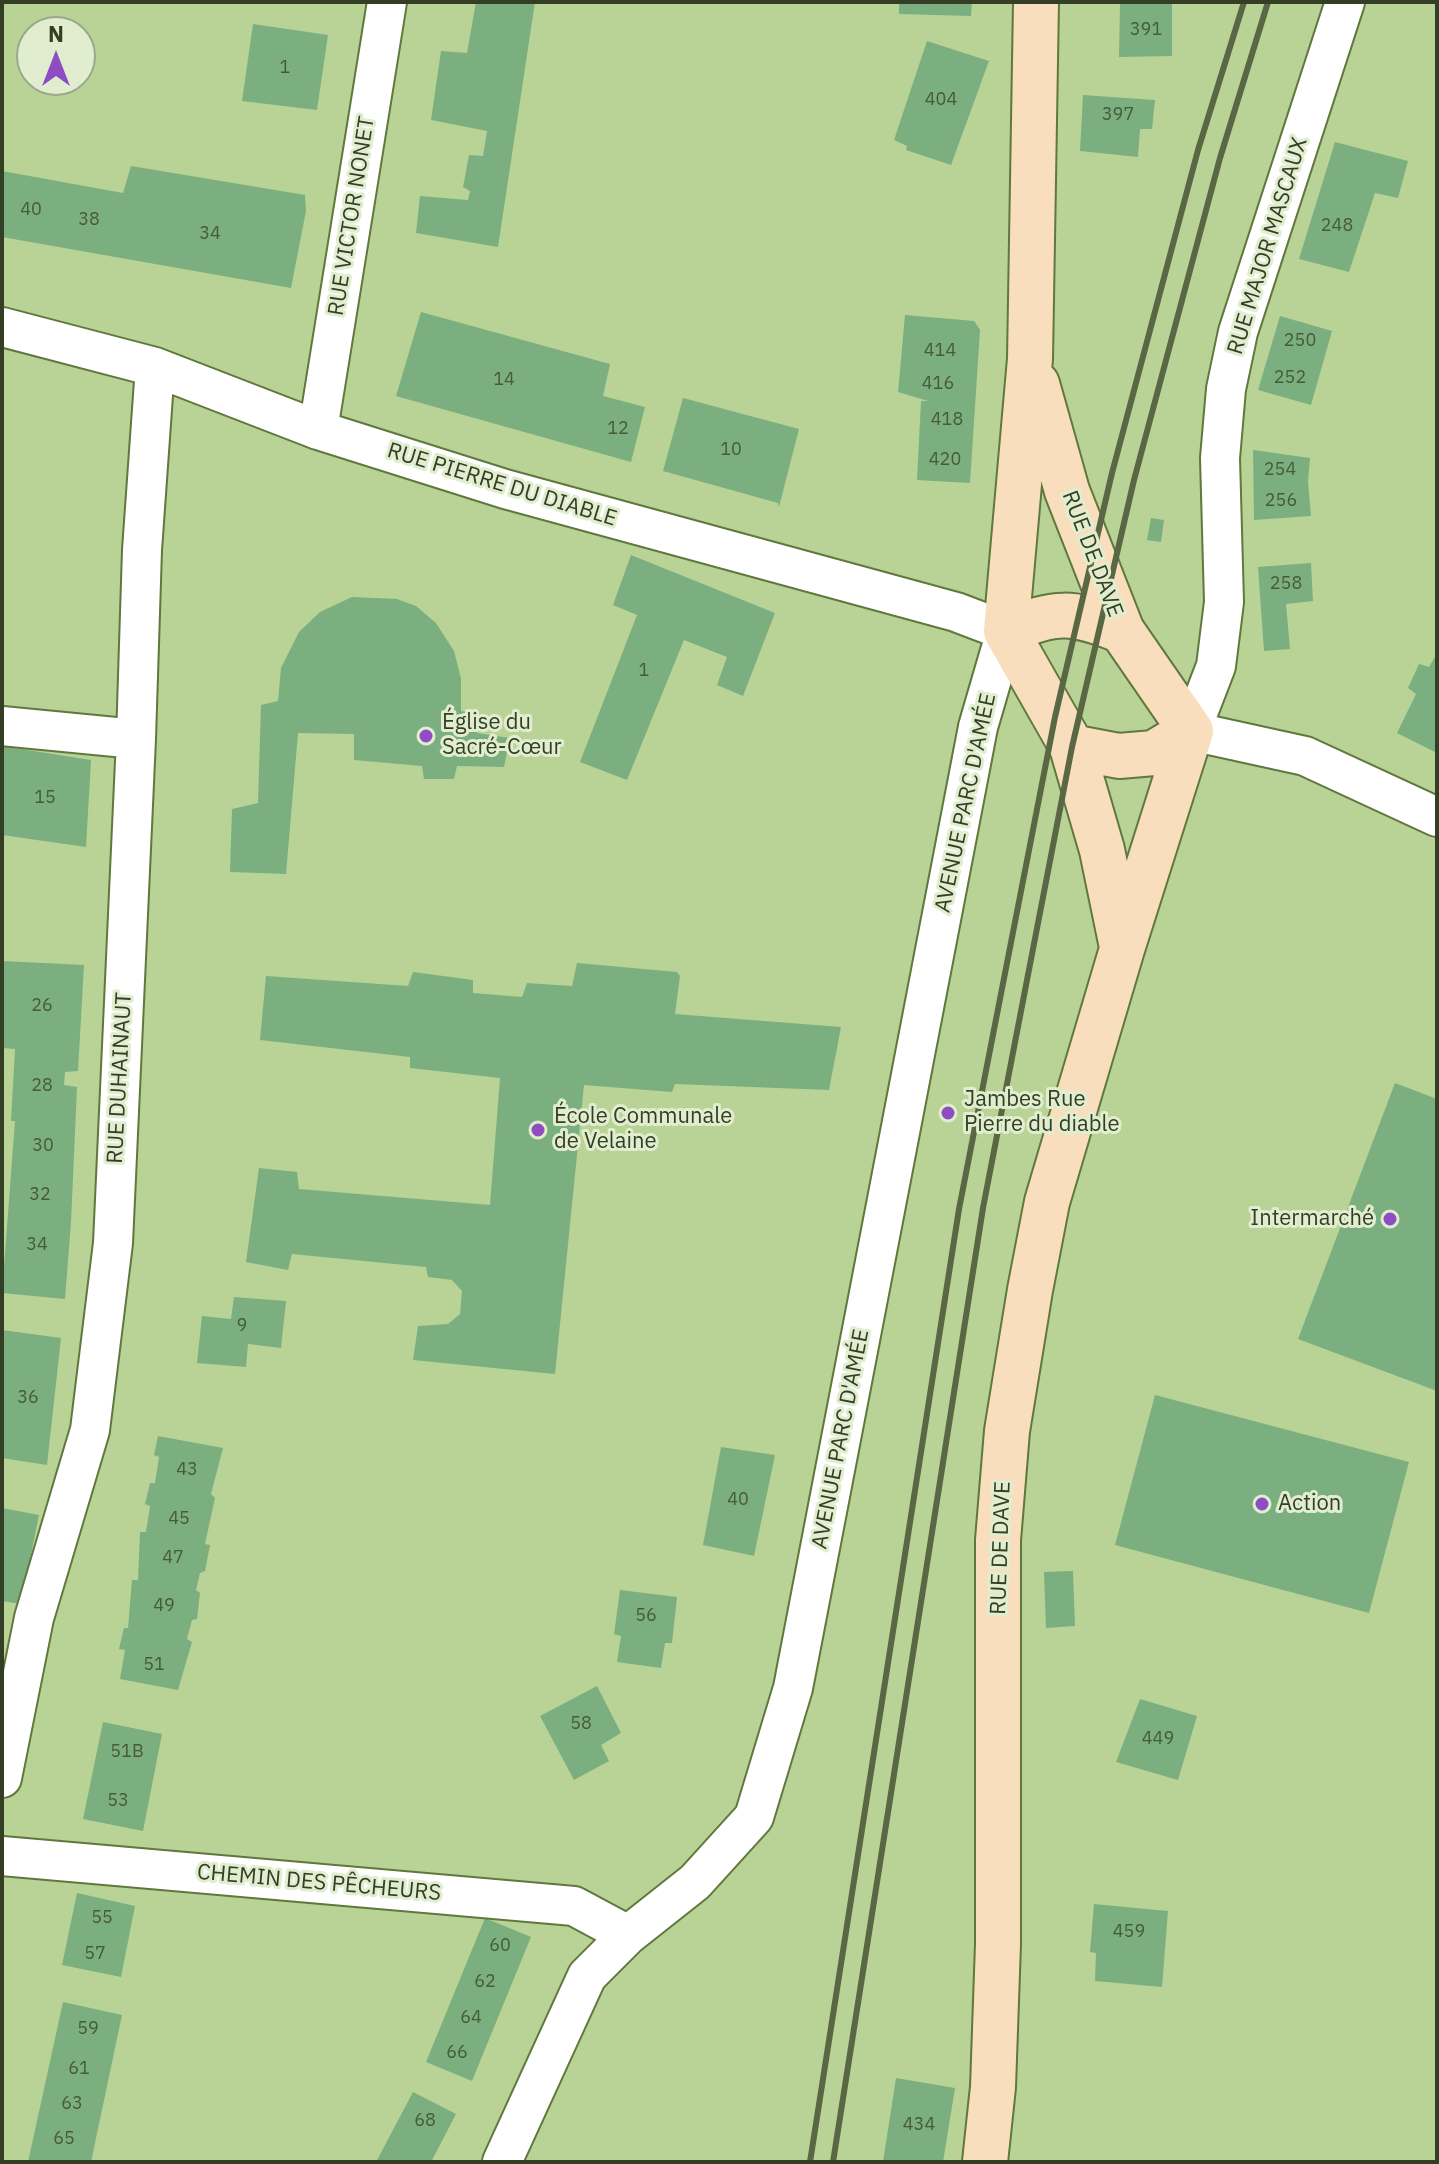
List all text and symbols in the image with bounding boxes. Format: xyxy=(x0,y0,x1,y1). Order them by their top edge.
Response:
north arrow xyxy=(16,16,96,96)
text: N xyxy=(48,19,64,48)
house number: 391 xyxy=(1130,19,1162,41)
house number: 1 xyxy=(280,57,290,79)
house number: 404 xyxy=(925,89,957,111)
house number: 397 xyxy=(1102,104,1134,126)
street label: RUE VICTOR NONET xyxy=(323,114,381,318)
street label: RUE MAJOR MASCAUX xyxy=(1222,134,1314,358)
house number: 40 xyxy=(20,199,42,221)
house number: 38 xyxy=(78,209,100,231)
house number: 248 xyxy=(1321,215,1353,237)
house number: 34 xyxy=(199,223,221,245)
house number: 250 xyxy=(1284,330,1316,352)
house number: 414 xyxy=(924,340,956,362)
house number: 252 xyxy=(1274,367,1306,389)
house number: 14 xyxy=(493,369,515,391)
house number: 416 xyxy=(922,373,954,395)
house number: 418 xyxy=(931,409,963,431)
house number: 12 xyxy=(607,418,629,440)
street label: RUE PIERRE DU DIABLE xyxy=(384,437,620,533)
house number: 10 xyxy=(720,439,742,461)
house number: 420 xyxy=(929,449,961,471)
house number: 254 xyxy=(1264,459,1296,481)
street label: RUE DE DAVE xyxy=(1056,487,1128,621)
house number: 256 xyxy=(1265,490,1297,512)
house number: 258 xyxy=(1270,573,1302,595)
house number: 1 xyxy=(639,660,649,682)
street label: AVENUE PARC D'AMÉE xyxy=(930,691,1002,915)
place label: Église du Sacré-Cœur xyxy=(442,710,562,762)
marker: Église du Sacré-Cœur xyxy=(417,727,435,745)
house number: 15 xyxy=(34,787,56,809)
street label: RUE DUHAINAUT xyxy=(102,992,138,1164)
house number: 26 xyxy=(31,995,53,1017)
house number: 28 xyxy=(31,1075,53,1097)
place label: Jambes Rue Pierre du diable xyxy=(964,1087,1119,1138)
place label: École Communale de Velaine xyxy=(554,1104,732,1156)
marker: Jambes Rue Pierre du diable xyxy=(939,1104,957,1122)
marker: École Communale de Velaine xyxy=(529,1121,547,1139)
house number: 30 xyxy=(32,1135,54,1157)
house number: 32 xyxy=(29,1184,51,1206)
place label: Intermarché xyxy=(1250,1206,1374,1232)
marker: Intermarché xyxy=(1381,1210,1399,1228)
house number: 34 xyxy=(26,1234,48,1256)
house number: 9 xyxy=(237,1315,247,1337)
street label: AVENUE PARC D'AMÉE xyxy=(807,1327,875,1551)
house number: 36 xyxy=(17,1387,39,1409)
house number: 43 xyxy=(176,1459,198,1481)
street label: RUE DE DAVE xyxy=(985,1481,1017,1615)
house number: 40 xyxy=(727,1489,749,1511)
place label: Action xyxy=(1278,1491,1341,1517)
marker: Action xyxy=(1253,1495,1271,1513)
house number: 45 xyxy=(168,1508,190,1530)
house number: 47 xyxy=(162,1547,184,1569)
house number: 49 xyxy=(153,1595,175,1617)
house number: 56 xyxy=(635,1605,657,1627)
house number: 51 xyxy=(143,1654,165,1676)
house number: 58 xyxy=(570,1713,592,1735)
house number: 449 xyxy=(1142,1728,1174,1750)
house number: 51B xyxy=(110,1741,144,1763)
house number: 53 xyxy=(107,1790,129,1812)
street label: CHEMIN DES PÊCHEURS xyxy=(196,1859,442,1907)
house number: 55 xyxy=(91,1907,113,1929)
house number: 459 xyxy=(1113,1921,1145,1943)
house number: 60 xyxy=(489,1935,511,1957)
house number: 57 xyxy=(84,1943,106,1965)
house number: 62 xyxy=(474,1971,496,1993)
house number: 64 xyxy=(460,2007,482,2029)
house number: 59 xyxy=(77,2018,99,2040)
house number: 66 xyxy=(446,2042,468,2064)
house number: 61 xyxy=(68,2058,90,2080)
house number: 63 xyxy=(61,2093,83,2115)
house number: 68 xyxy=(414,2110,436,2132)
house number: 434 xyxy=(903,2114,935,2136)
house number: 65 xyxy=(53,2128,75,2150)

